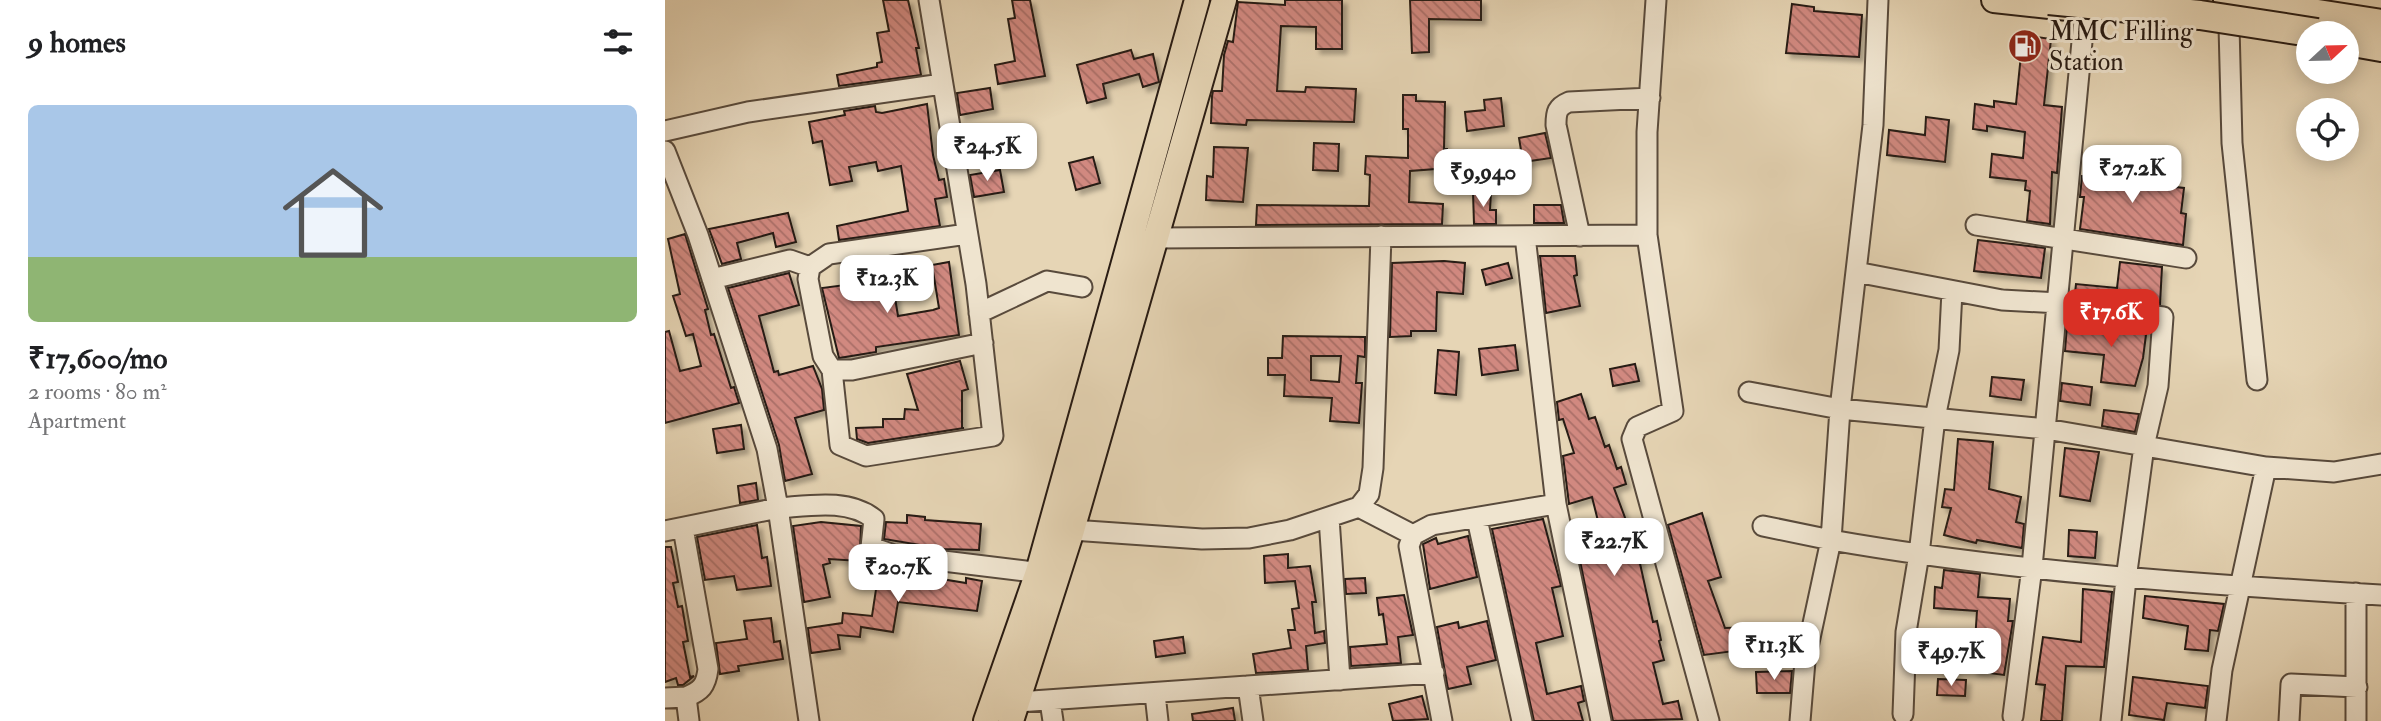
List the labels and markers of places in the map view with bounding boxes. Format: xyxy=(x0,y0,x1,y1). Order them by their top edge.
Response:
place label: MMC Filling Station xyxy=(2049,16,2194,78)
fuel station icon: MMC Filling Station xyxy=(2006,27,2044,65)
pin: ₹24.5K xyxy=(930,124,1044,183)
pin: ₹27.2K xyxy=(2075,146,2189,205)
pin: ₹9,940 xyxy=(1426,150,1540,209)
pin: ₹12.3K xyxy=(830,256,944,315)
pin: ₹17.6K xyxy=(2054,290,2168,349)
pin: ₹22.7K xyxy=(1557,518,1671,578)
pin: ₹20.7K xyxy=(841,544,955,604)
pin: ₹11.3K xyxy=(1717,622,1831,682)
pin: ₹49.7K xyxy=(1894,628,2008,688)

